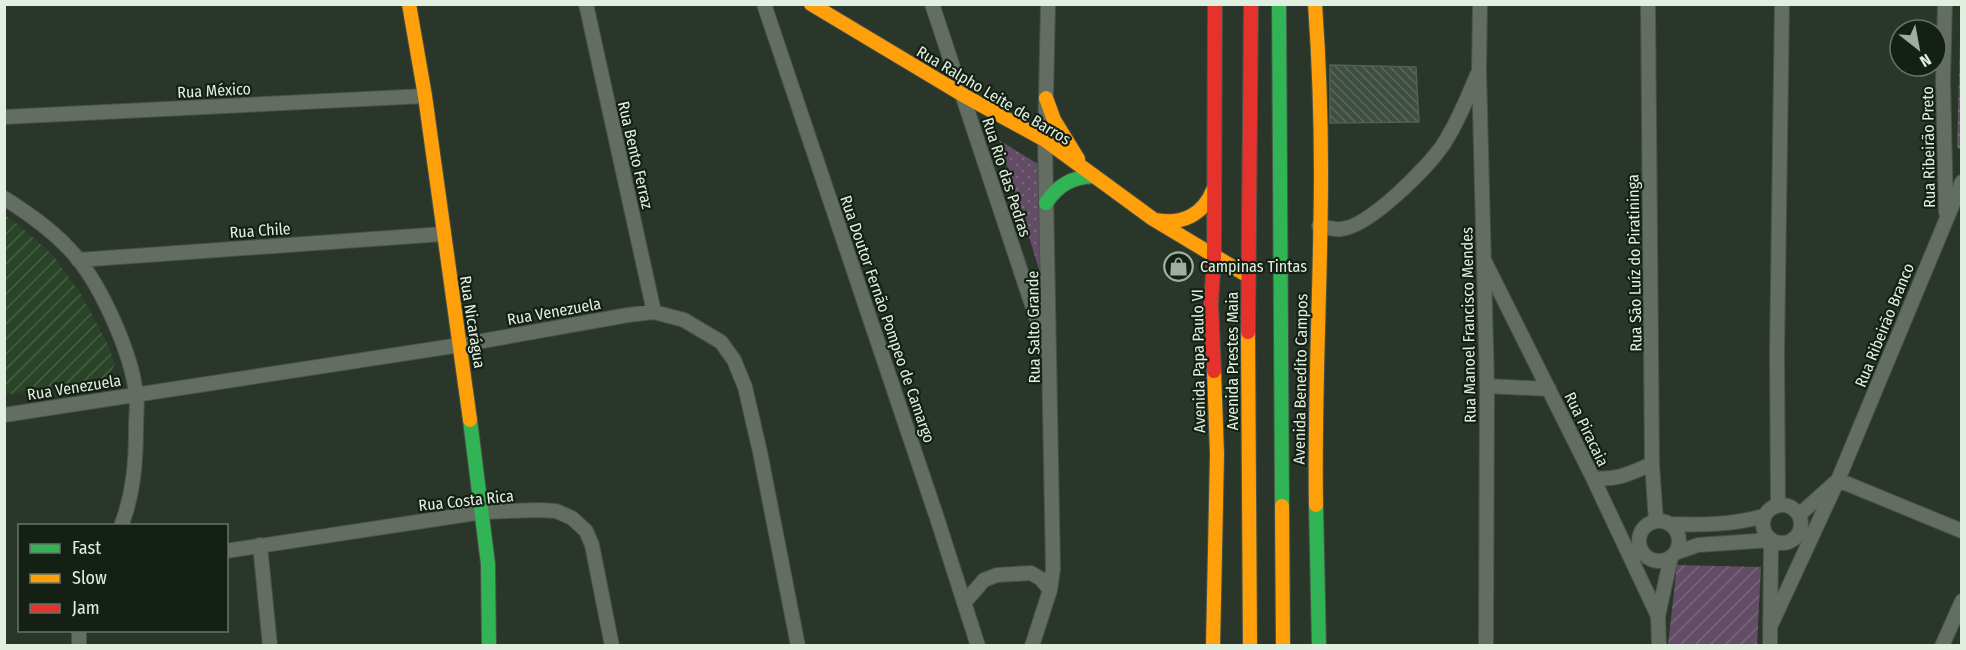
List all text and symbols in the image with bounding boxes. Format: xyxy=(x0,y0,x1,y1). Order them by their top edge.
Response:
north arrow xyxy=(1888,18,1948,78)
street label: Rua Ralpho Leite de Barros xyxy=(913,42,1074,149)
text: N xyxy=(1916,50,1934,71)
street label: Rua México xyxy=(177,79,251,102)
street label: Rua Ribeirão Preto xyxy=(1918,86,1939,208)
street label: Rua Bento Ferraz xyxy=(614,99,657,211)
street label: Rua Rio das Pedras xyxy=(978,115,1035,239)
street label: Rua São Luíz do Piratininga xyxy=(1623,174,1646,352)
street label: Rua Doutor Fernão Pompeo de Camargo xyxy=(836,193,939,445)
street label: Rua Chile xyxy=(229,219,291,242)
street label: Rua Manoel Francisco Mendes xyxy=(1457,227,1480,423)
shop icon: Campinas Tintas xyxy=(1163,250,1195,282)
place label: Campinas Tintas xyxy=(1200,257,1307,276)
street label: Rua Ribeirão Branco xyxy=(1851,260,1918,390)
street label: Rua Salto Grande xyxy=(1023,270,1044,384)
street label: Rua Nicarágua xyxy=(456,275,489,370)
street label: Avenida Papa Paulo VI xyxy=(1188,289,1209,433)
street label: Avenida Prestes Maia xyxy=(1223,292,1242,430)
street label: Avenida Benedito Campos xyxy=(1290,293,1311,464)
street label: Rua Venezuela xyxy=(506,294,603,329)
street label: Rua Venezuela xyxy=(26,371,123,404)
street label: Rua Piracaia xyxy=(1560,389,1613,470)
street label: Rua Costa Rica xyxy=(417,486,515,515)
legend xyxy=(18,524,228,632)
text: Fast xyxy=(72,537,101,559)
text: Slow xyxy=(72,567,107,589)
text: Jam xyxy=(72,597,100,619)

